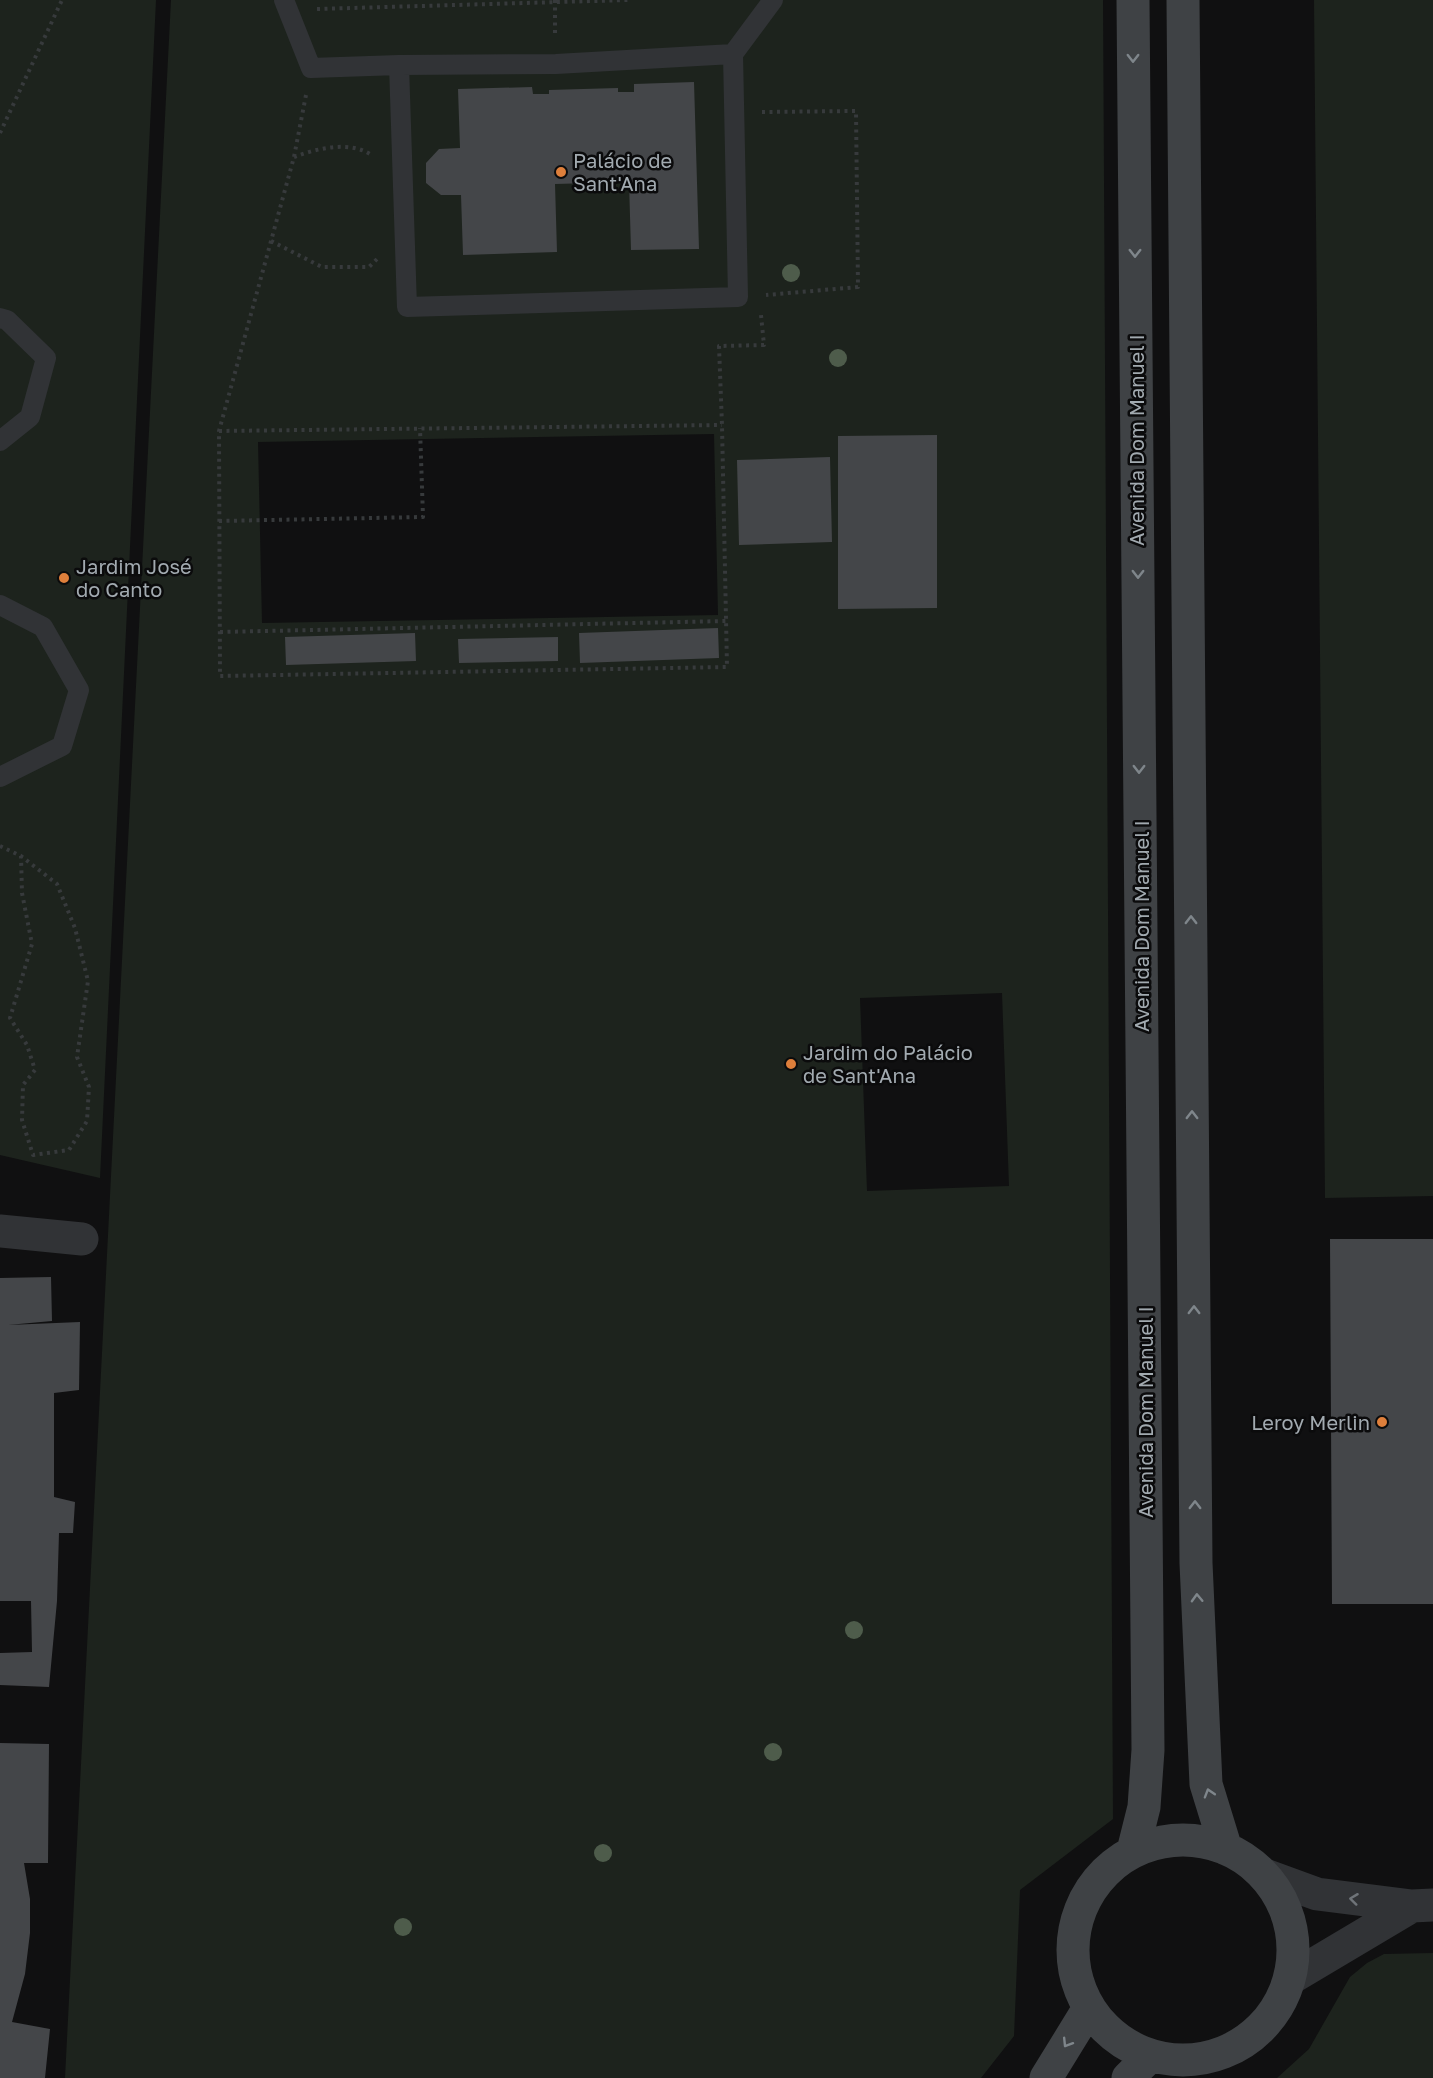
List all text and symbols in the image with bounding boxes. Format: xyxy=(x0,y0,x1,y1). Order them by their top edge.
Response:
one-way arrow xyxy=(1127,54,1139,63)
place label: Palácio de Sant'Ana xyxy=(573,148,672,195)
marker: Palácio de Sant'Ana xyxy=(554,165,568,179)
one-way arrow xyxy=(1129,249,1141,258)
street label: Avenida Dom Manuel I xyxy=(1124,334,1148,546)
place label: Jardim José do Canto xyxy=(76,554,192,601)
one-way arrow xyxy=(1131,570,1144,579)
marker: Jardim José do Canto xyxy=(57,571,71,585)
one-way arrow xyxy=(1133,765,1145,774)
street label: Avenida Dom Manuel I xyxy=(1129,820,1153,1032)
one-way arrow xyxy=(1185,915,1197,924)
place label: Jardim do Palácio de Sant'Ana xyxy=(803,1040,973,1087)
marker: Jardim do Palácio de Sant'Ana xyxy=(784,1057,798,1071)
one-way arrow xyxy=(1186,1110,1198,1119)
one-way arrow xyxy=(1188,1305,1200,1314)
street label: Avenida Dom Manuel I xyxy=(1133,1306,1157,1518)
place label: Leroy Merlin xyxy=(1251,1410,1370,1434)
marker: Leroy Merlin xyxy=(1375,1415,1389,1429)
one-way arrow xyxy=(1189,1500,1201,1509)
one-way arrow xyxy=(1191,1594,1204,1603)
one-way arrow xyxy=(1204,1788,1216,1799)
one-way arrow xyxy=(1349,1893,1358,1906)
one-way arrow xyxy=(1063,2037,1075,2047)

